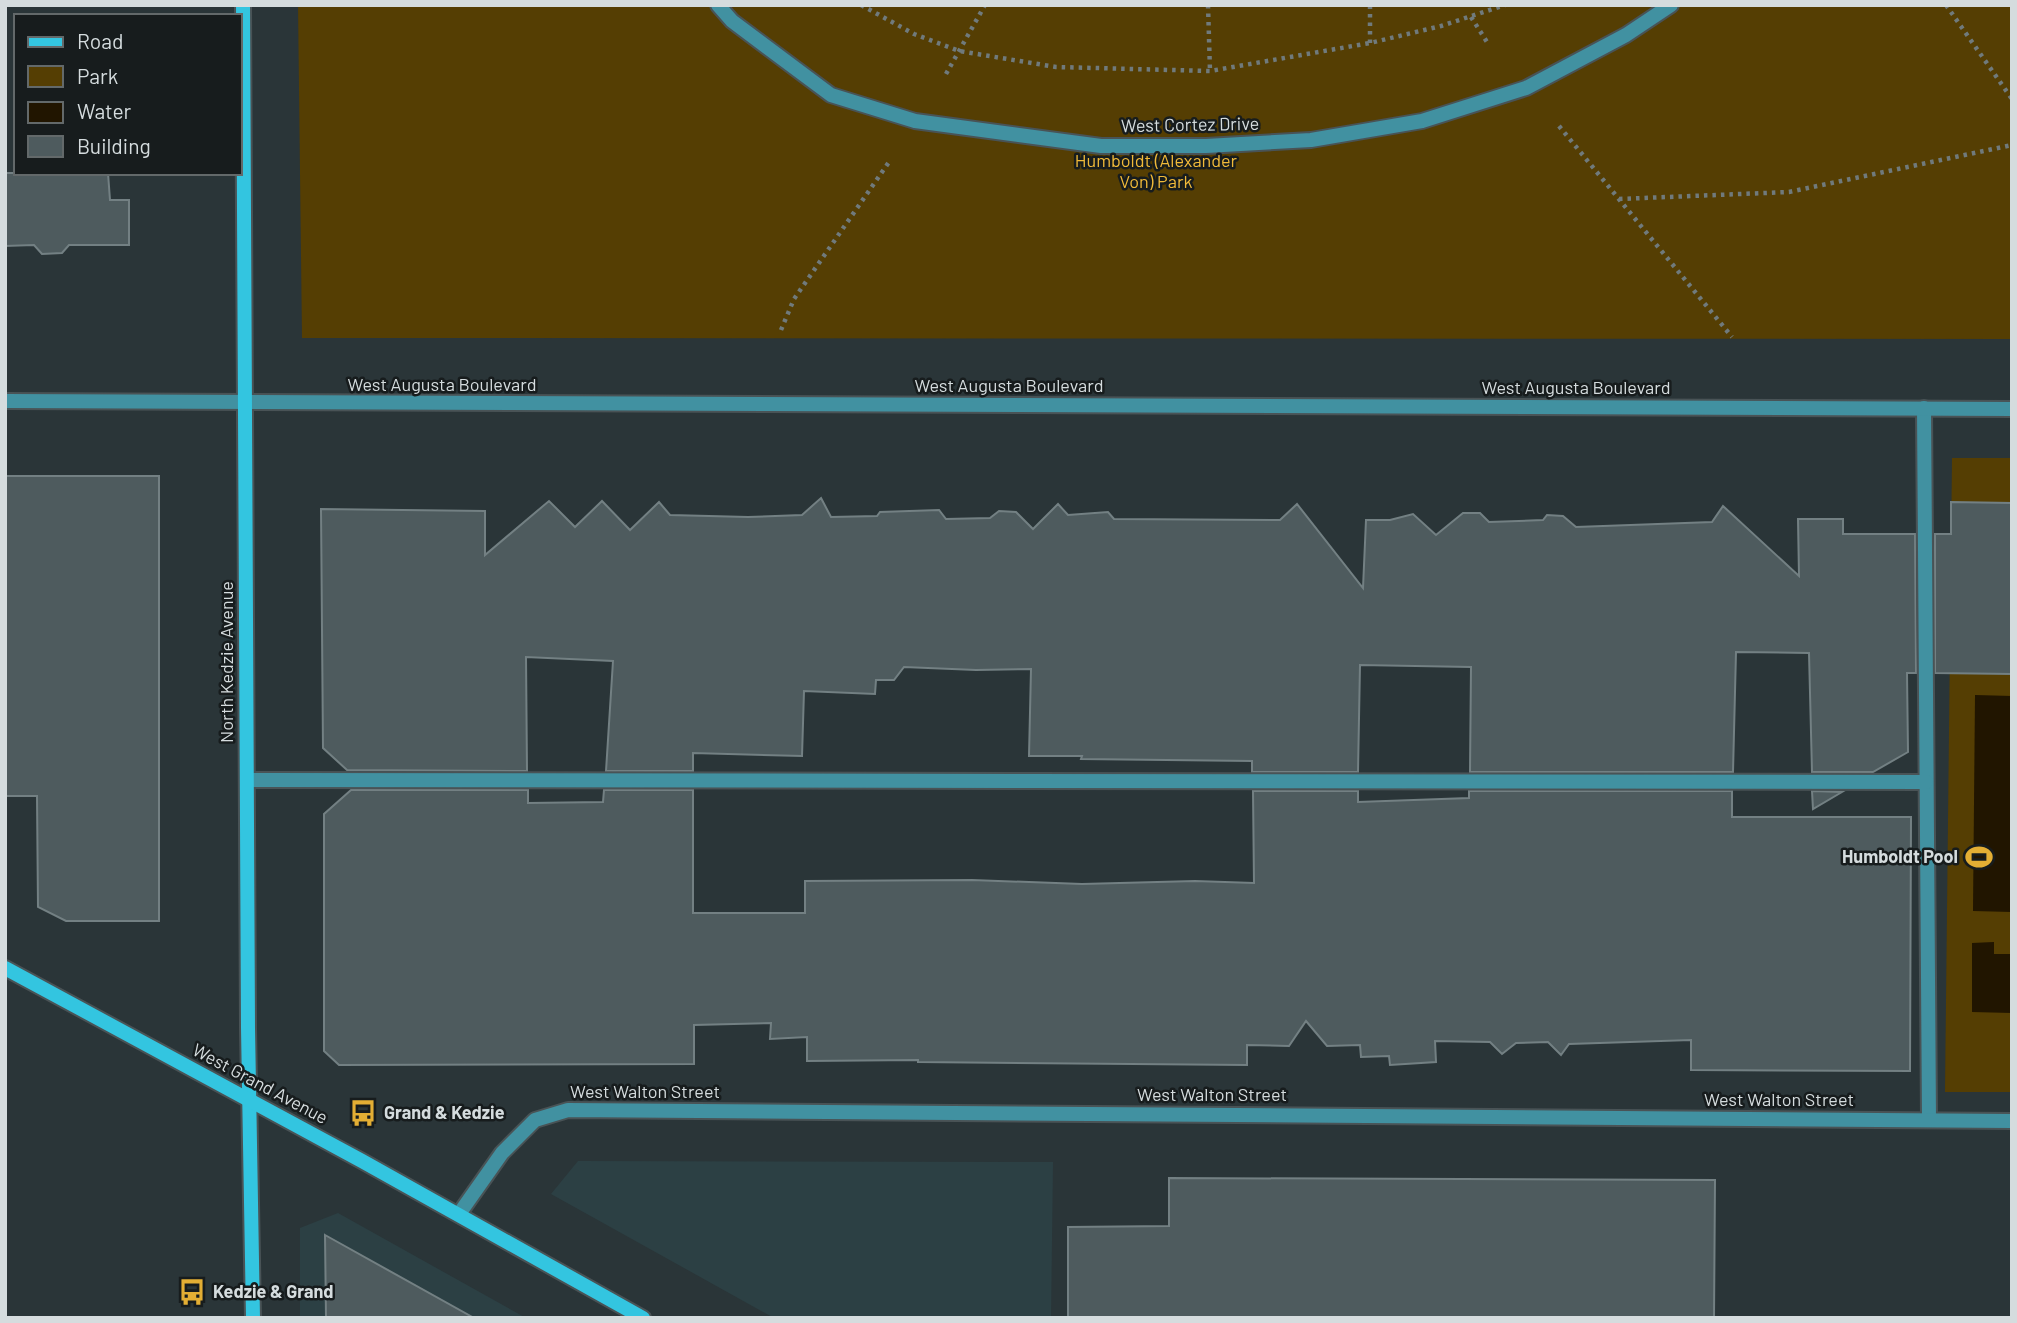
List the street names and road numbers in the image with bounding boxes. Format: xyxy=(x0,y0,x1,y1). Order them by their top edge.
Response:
street label: West Cortez Drive xyxy=(1121,112,1259,136)
street label: West Augusta Boulevard xyxy=(347,373,537,395)
street label: West Augusta Boulevard xyxy=(914,374,1104,396)
street label: West Augusta Boulevard xyxy=(1481,376,1671,398)
street label: North Kedzie Avenue xyxy=(215,581,237,743)
street label: West Grand Avenue xyxy=(189,1038,332,1128)
street label: West Walton Street xyxy=(570,1080,720,1102)
street label: West Walton Street xyxy=(1137,1083,1287,1105)
street label: West Walton Street xyxy=(1704,1088,1854,1110)

